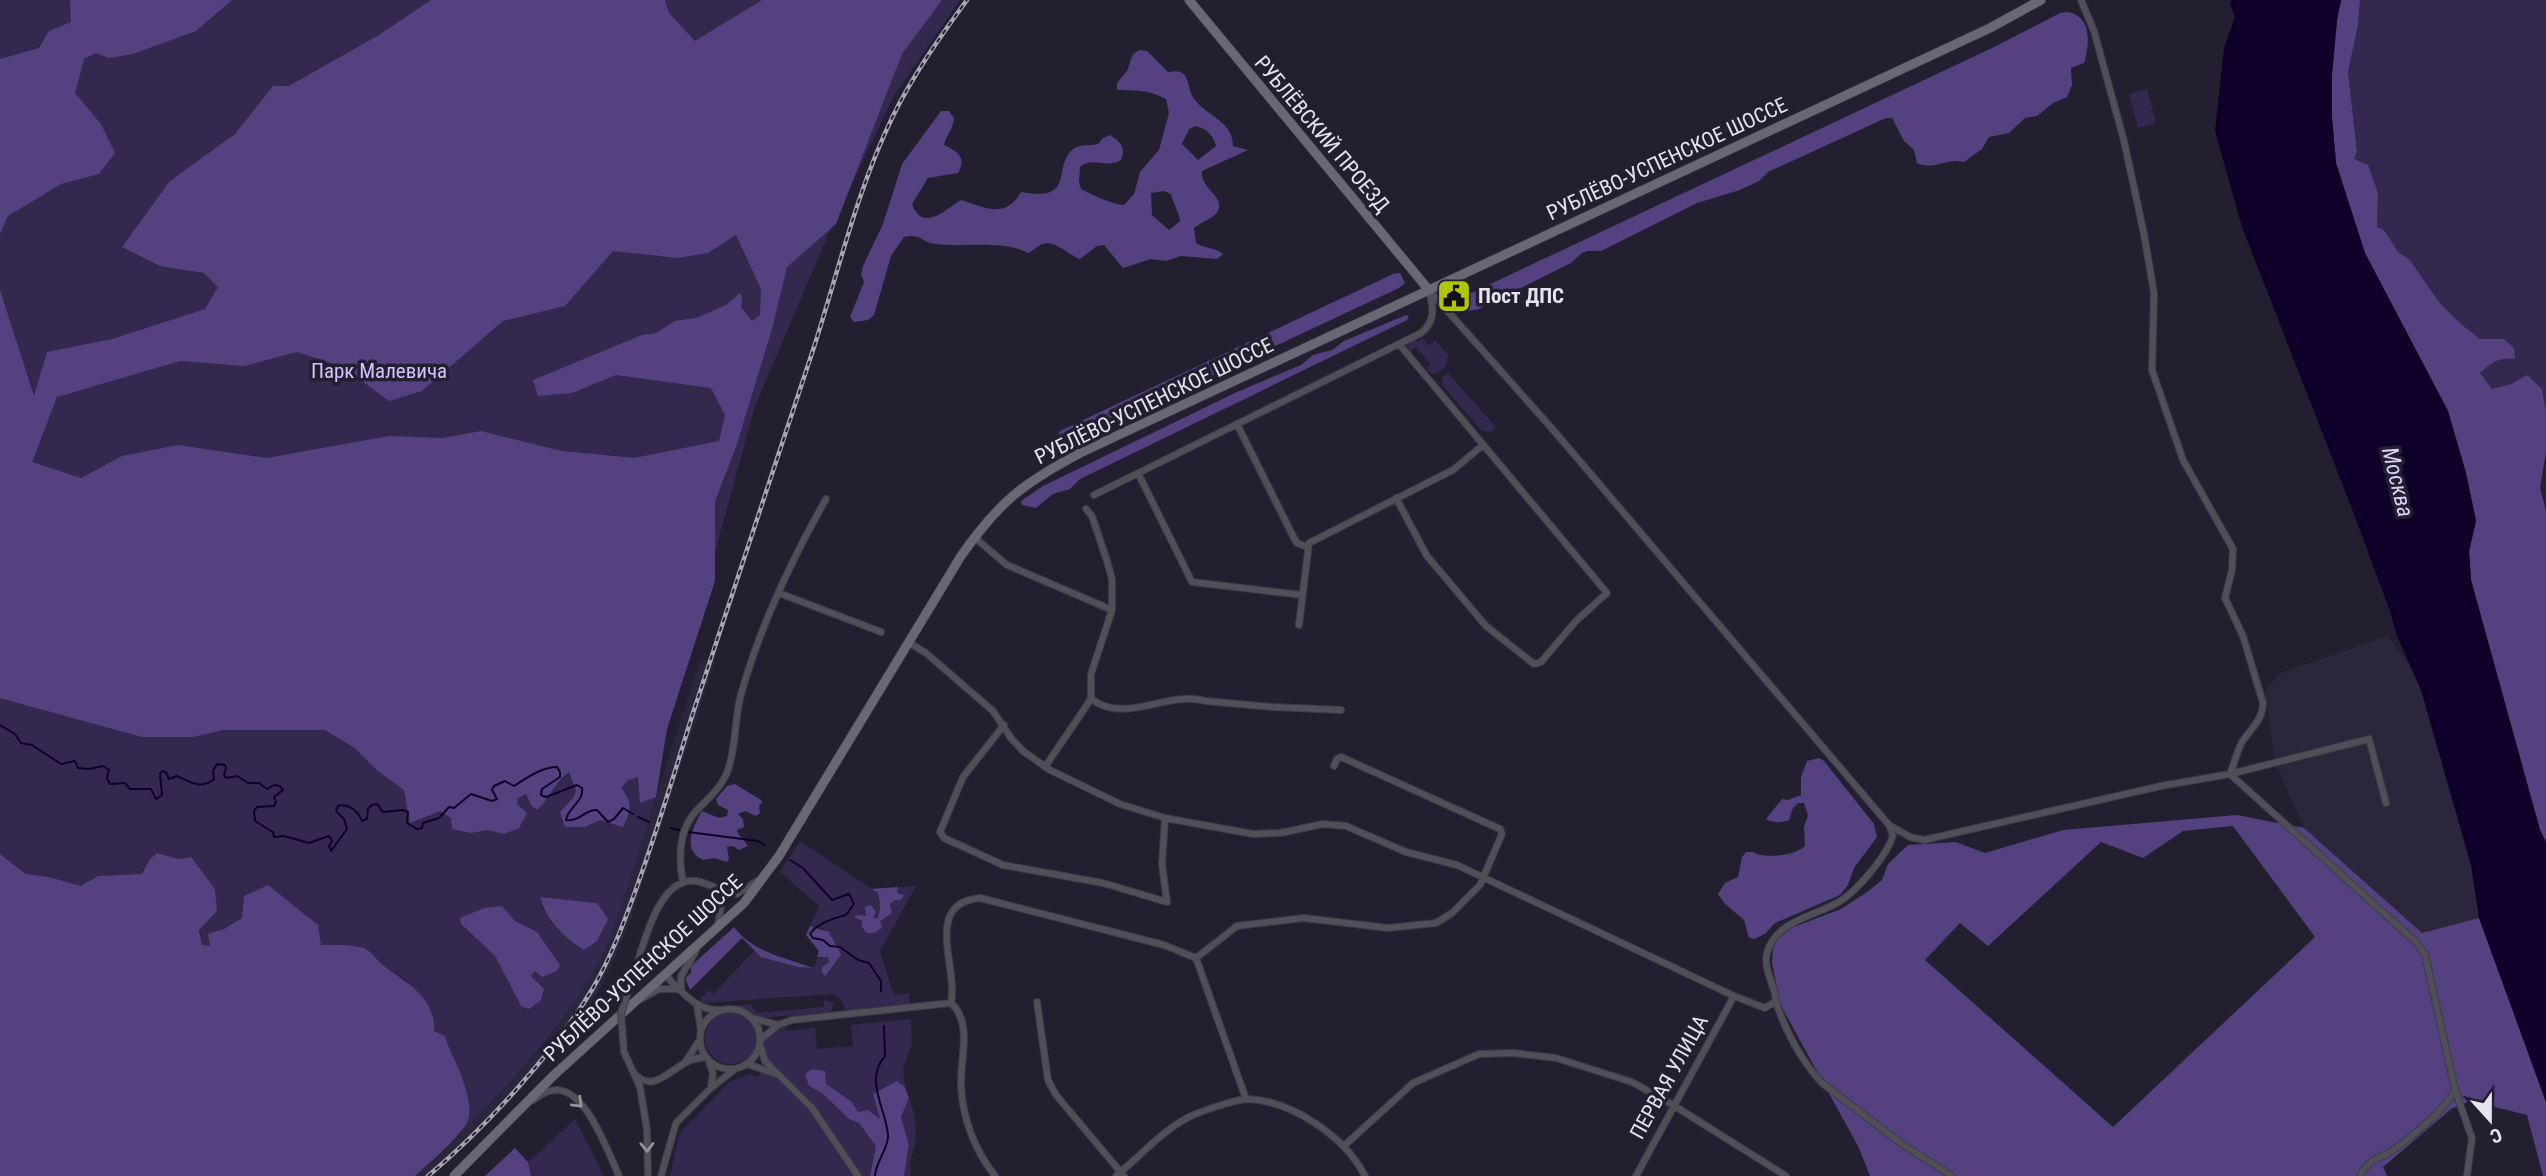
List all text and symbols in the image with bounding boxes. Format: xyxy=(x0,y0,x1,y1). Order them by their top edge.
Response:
street label: РУБЛЁВСКИЙ ПРОЕЗД xyxy=(1250,51,1394,217)
street label: РУБЛЁВО-УСПЕНСКОЕ ШОССЕ xyxy=(1543,93,1791,225)
public building icon: Пост ДПС xyxy=(1435,277,1473,315)
place label: Пост ДПС xyxy=(1478,284,1564,308)
street label: РУБЛЁВО-УСПЕНСКОЕ ШОССЕ xyxy=(1031,333,1277,469)
park label: Парк Малевича xyxy=(311,359,447,383)
water label: Москва xyxy=(2376,444,2419,520)
street label: РУБЛЁВО-УСПЕНСКОЕ ШОССЕ xyxy=(539,870,747,1066)
street label: ПЕРВАЯ УЛИЦА xyxy=(1625,1011,1713,1143)
north arrow xyxy=(2455,1085,2525,1155)
one-way arrow xyxy=(570,1094,583,1107)
text: С xyxy=(2487,1123,2505,1148)
one-way arrow xyxy=(640,1142,655,1153)

